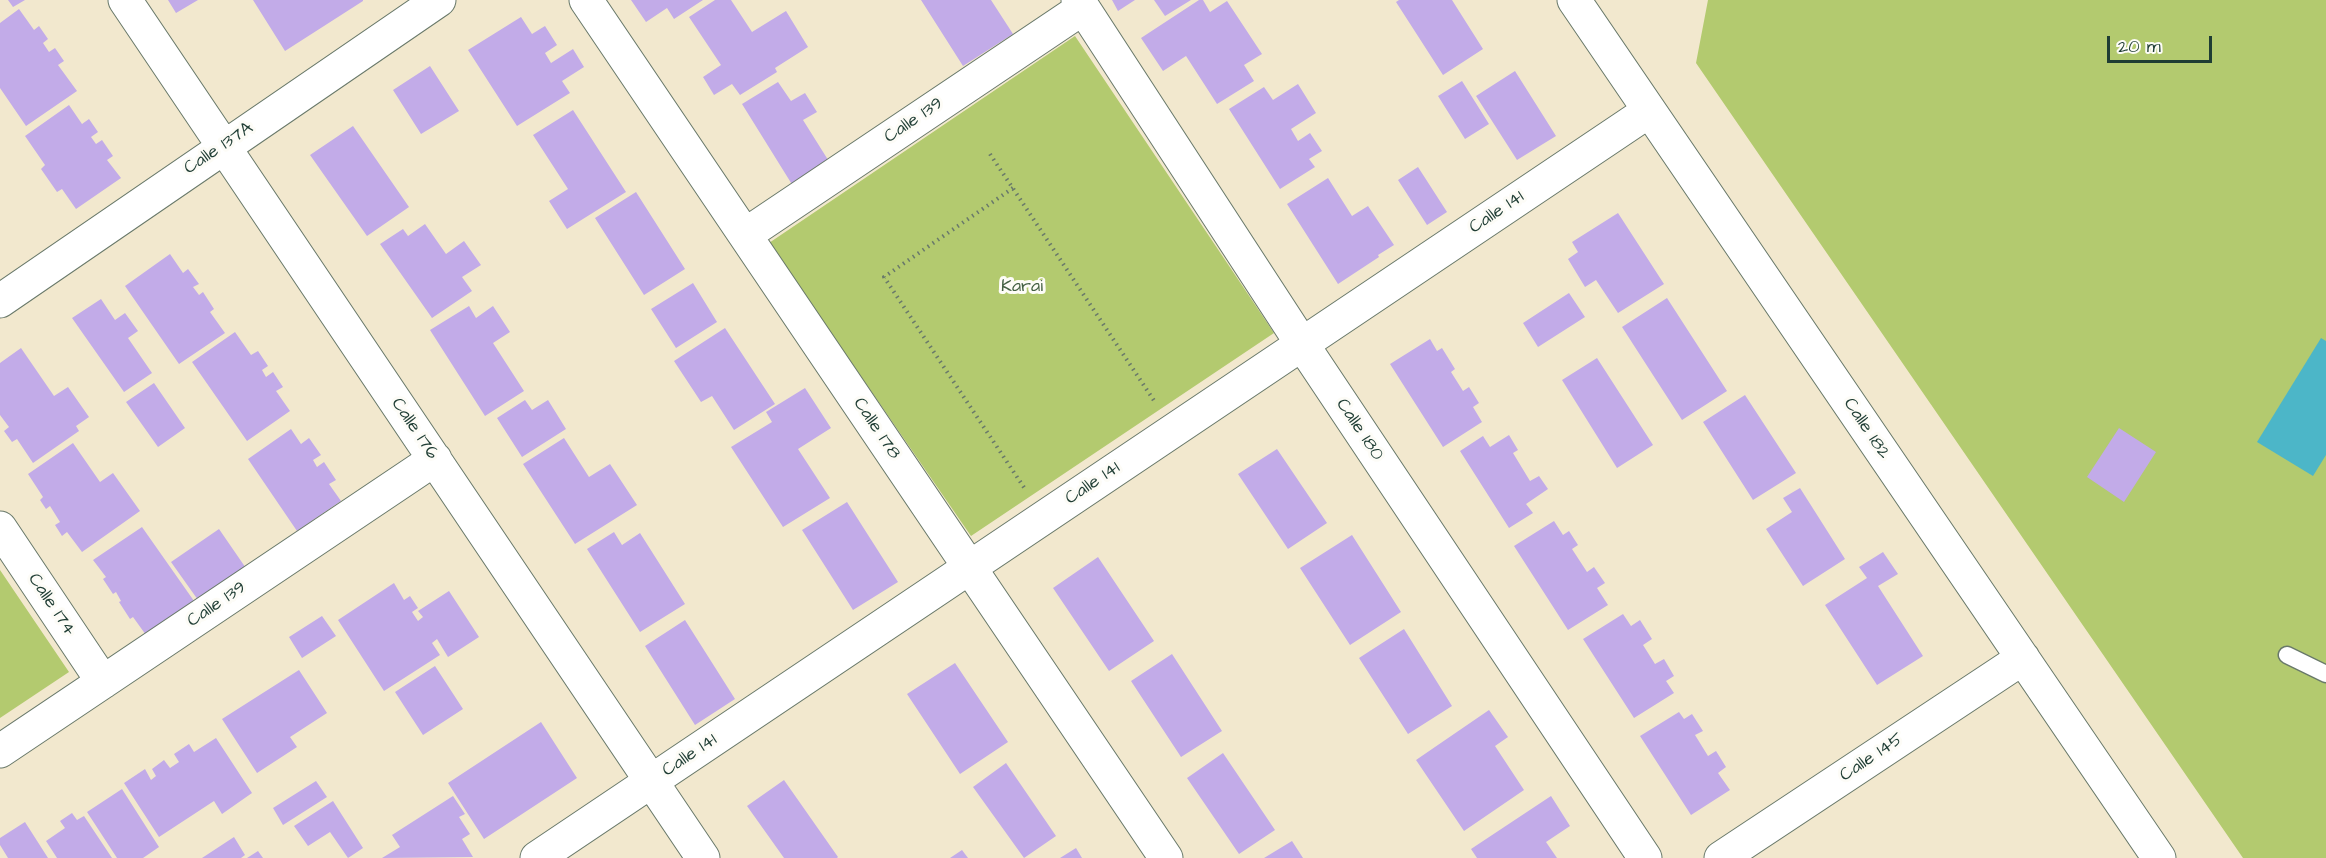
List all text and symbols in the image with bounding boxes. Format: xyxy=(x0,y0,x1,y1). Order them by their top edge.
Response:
scale bar xyxy=(2110,24,2215,62)
text: 20 m xyxy=(2118,34,2161,59)
street label: Calle 139 xyxy=(881,94,947,148)
street label: Calle 137A xyxy=(180,118,258,180)
street label: Calle 141 xyxy=(1466,187,1528,239)
park label: Karai xyxy=(1001,276,1043,298)
street label: Calle 176 xyxy=(386,394,442,464)
street label: Calle 178 xyxy=(848,394,904,464)
street label: Calle 182 xyxy=(1838,394,1894,464)
street label: Calle 180 xyxy=(1331,395,1387,465)
street label: Calle 141 xyxy=(1062,458,1124,510)
street label: Calle 174 xyxy=(22,570,80,640)
street label: Calle 139 xyxy=(184,578,250,632)
street label: Calle 145 xyxy=(1836,729,1908,787)
street label: Calle 141 xyxy=(659,730,721,782)

